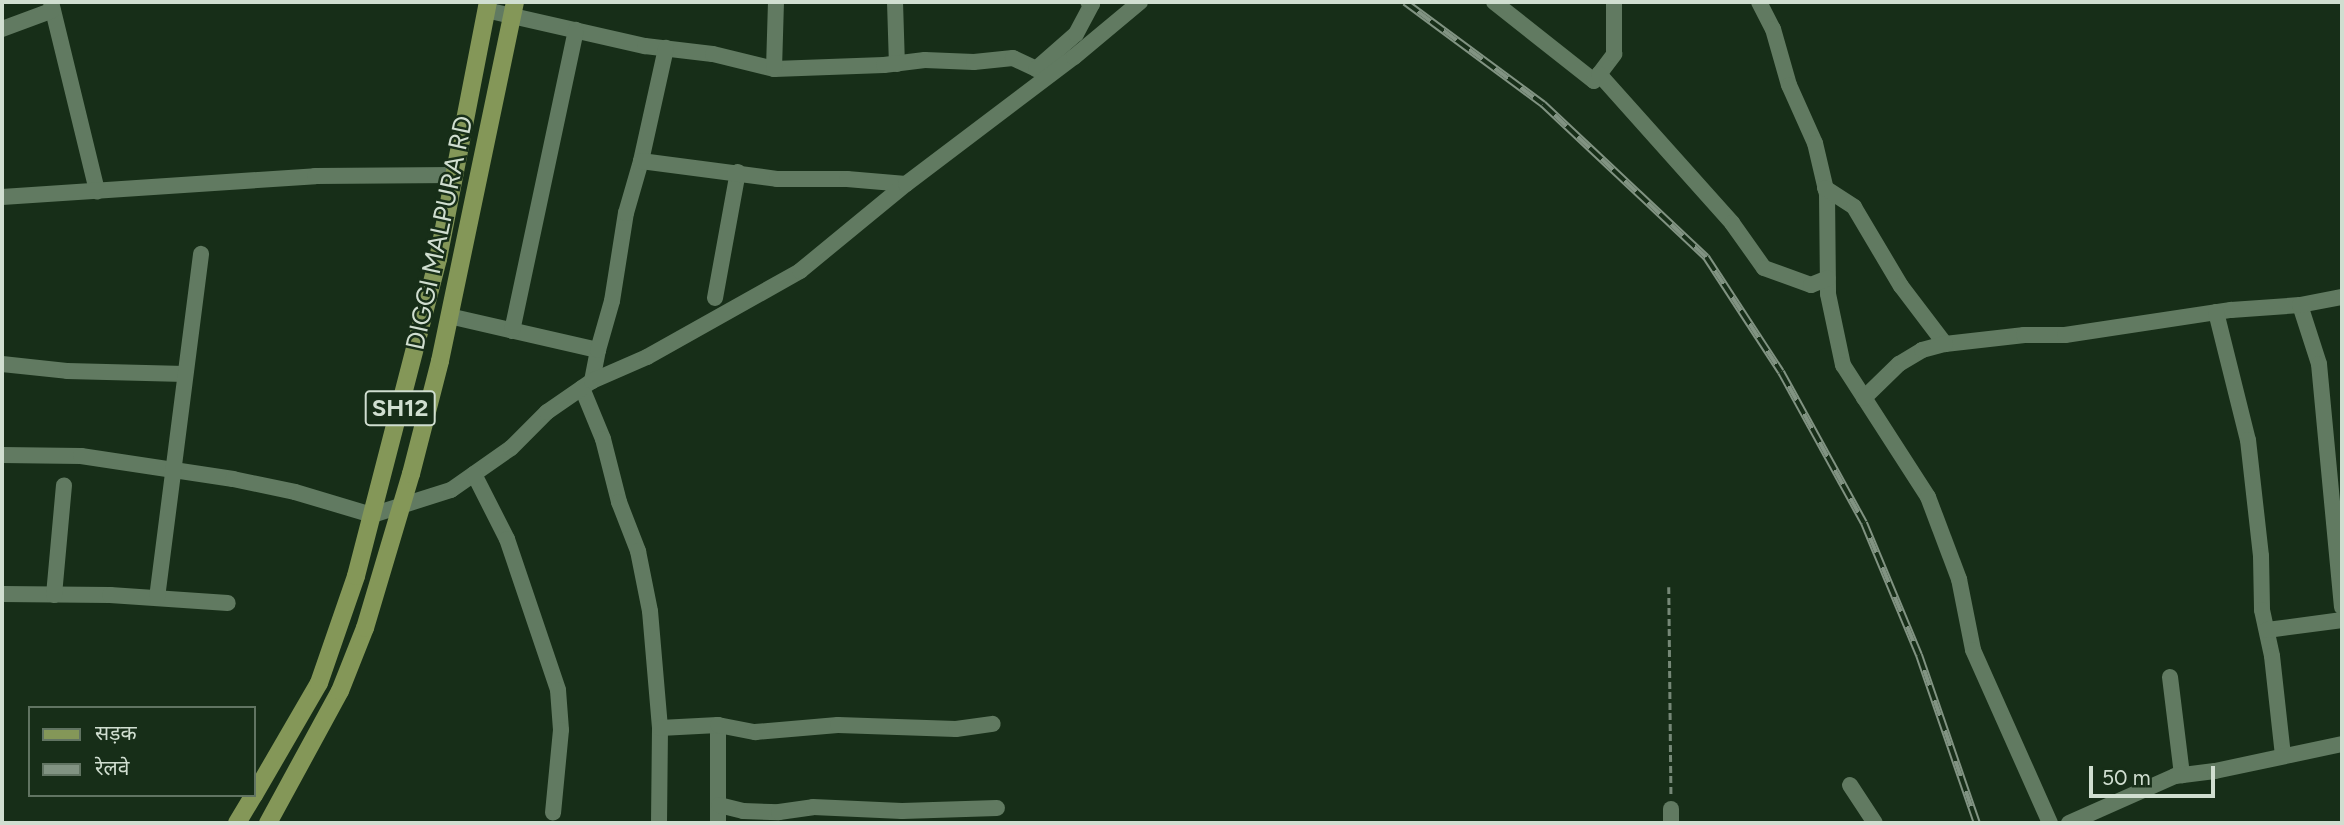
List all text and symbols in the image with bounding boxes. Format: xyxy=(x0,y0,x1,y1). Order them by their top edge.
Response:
street label: DIGGI MALPURA RD xyxy=(400,113,480,353)
road number: SH12 xyxy=(363,388,437,428)
legend xyxy=(28,706,256,797)
text: सड़क xyxy=(95,720,137,745)
scale bar xyxy=(2092,752,2218,796)
text: रेलवे xyxy=(95,755,130,780)
text: 50 m xyxy=(2102,765,2151,790)

